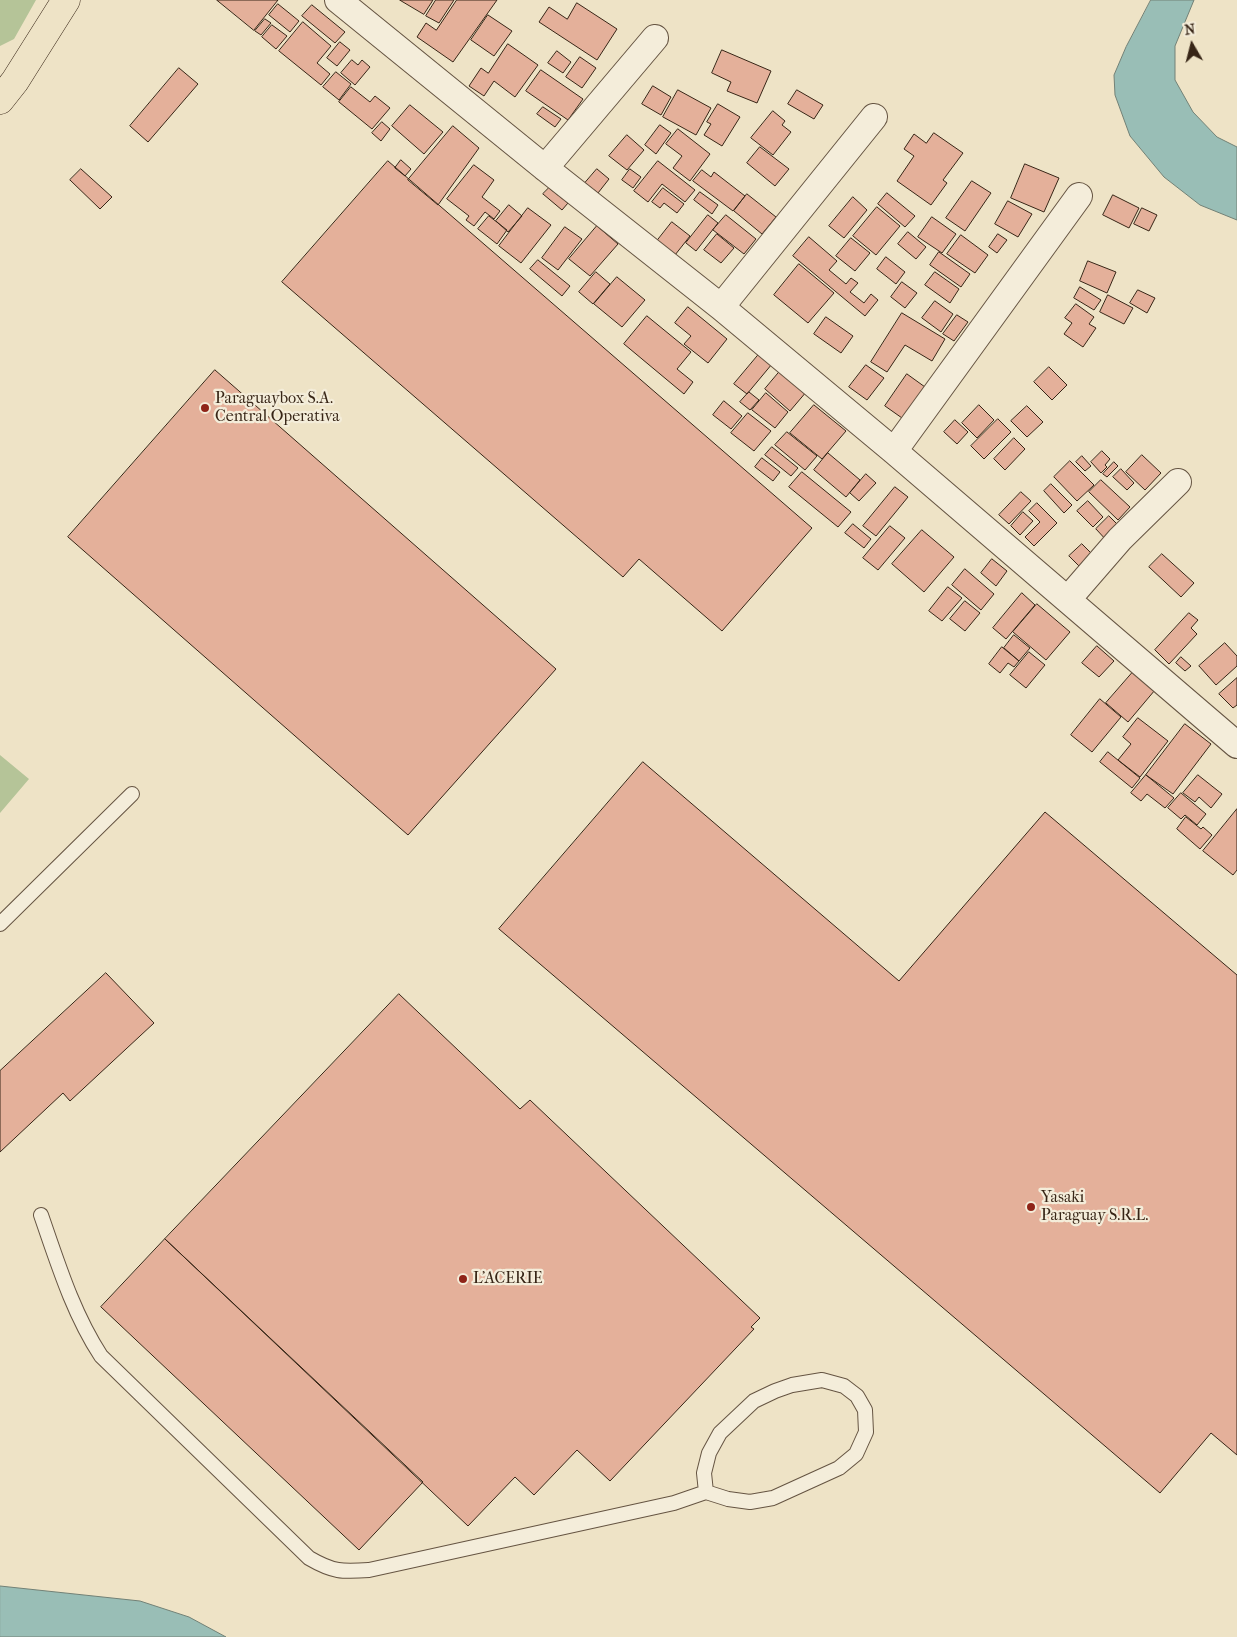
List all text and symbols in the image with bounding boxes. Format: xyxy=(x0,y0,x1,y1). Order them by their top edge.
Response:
north arrow xyxy=(1167,20,1217,70)
text: N xyxy=(1183,20,1196,39)
place label: Paraguaybox S.A. Central Operativa xyxy=(215,389,340,427)
marker: Paraguaybox S.A. Central Operativa xyxy=(199,402,211,414)
place label: Yasaki Paraguay S.R.L. xyxy=(1041,1188,1148,1226)
marker: Yasaki Paraguay S.R.L. xyxy=(1025,1201,1037,1213)
place label: L'ACERIE xyxy=(473,1269,543,1289)
marker: L'ACERIE xyxy=(457,1273,469,1285)

